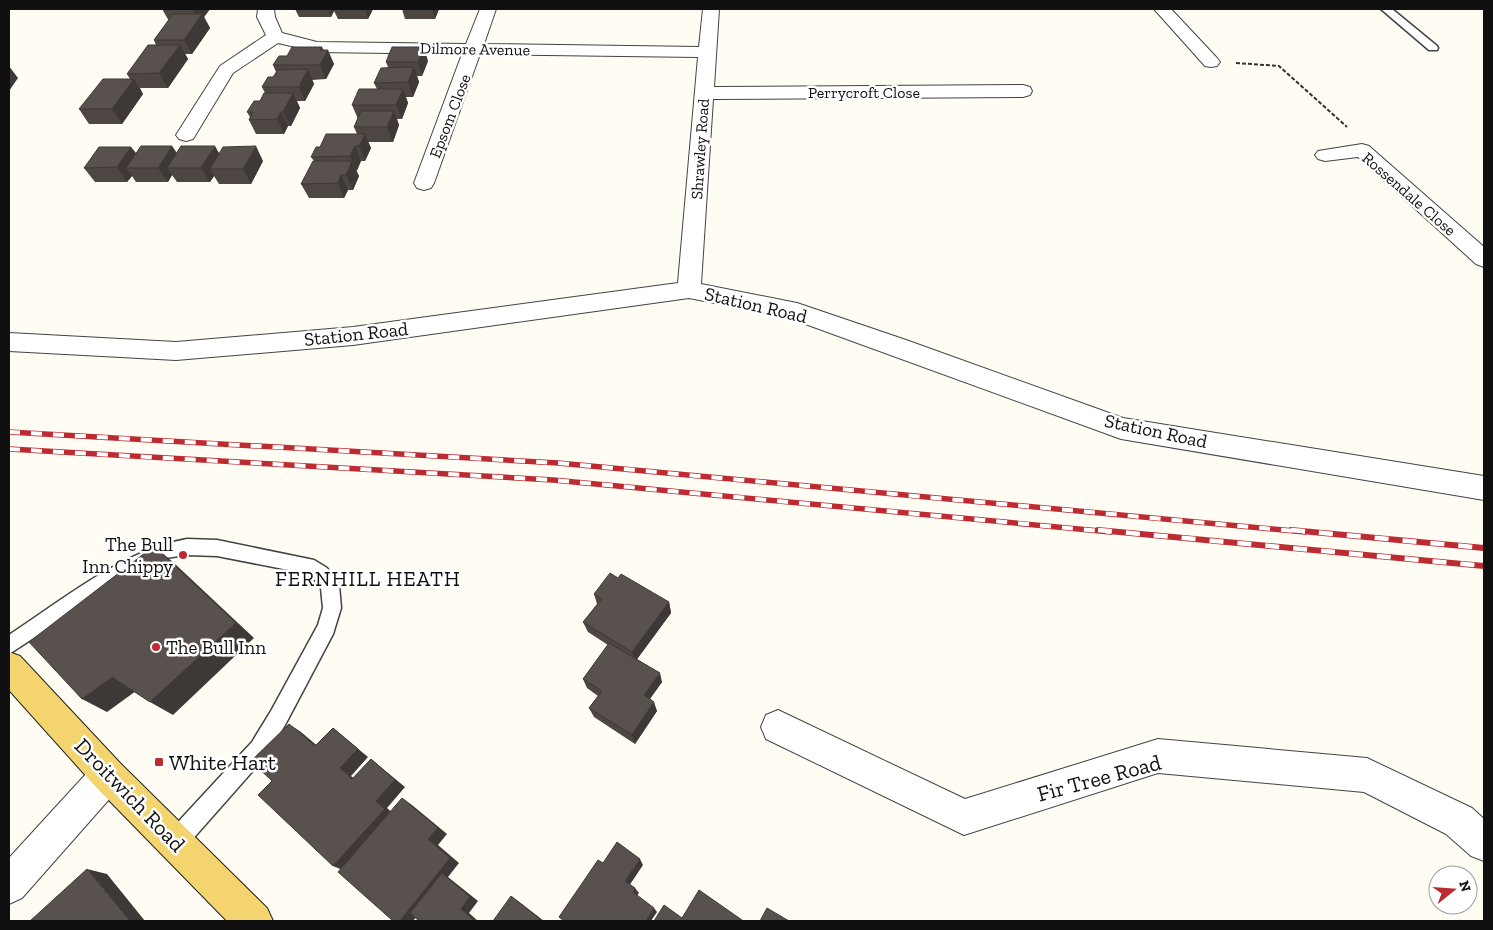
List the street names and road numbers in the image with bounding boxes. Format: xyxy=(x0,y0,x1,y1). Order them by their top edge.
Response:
street label: Dilmore Avenue xyxy=(420,39,530,59)
street label: Epsom Close xyxy=(425,71,475,161)
street label: Perrycroft Close xyxy=(808,83,920,102)
street label: Shrawley Road xyxy=(687,98,713,200)
street label: Rossendale Close xyxy=(1358,148,1460,240)
street label: Station Road xyxy=(702,282,810,328)
street label: Station Road xyxy=(303,317,410,351)
street label: Station Road xyxy=(1102,409,1210,453)
street label: Droitwich Road xyxy=(69,732,191,858)
street label: Fir Tree Road xyxy=(1034,748,1164,808)

